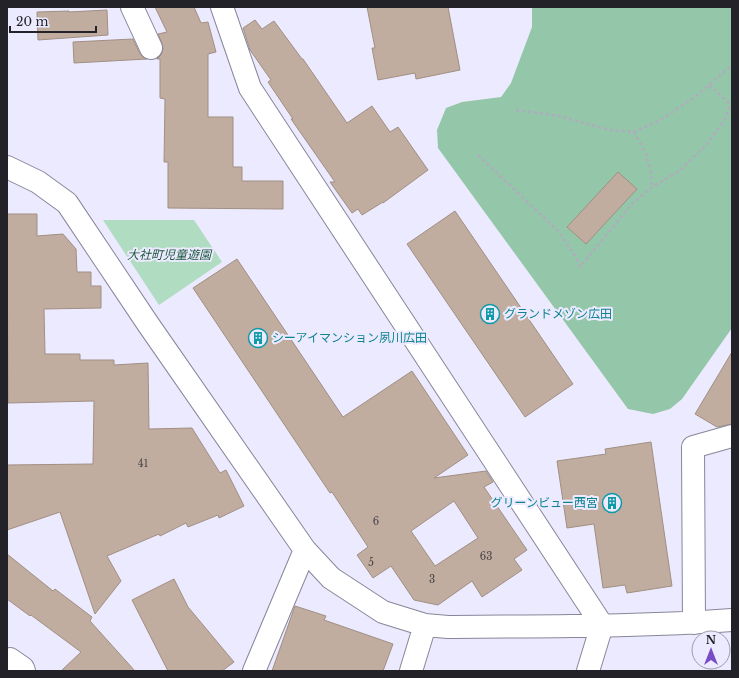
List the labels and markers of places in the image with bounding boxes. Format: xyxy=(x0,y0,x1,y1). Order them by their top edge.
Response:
building icon: グランドメゾン広田 xyxy=(479,303,501,325)
place label: グランドメゾン広田 xyxy=(504,306,612,321)
building icon: シーアイマンション夙川広田 xyxy=(247,327,269,349)
place label: シーアイマンション夙川広田 xyxy=(272,330,427,345)
building icon: グリーンビュー西宮 xyxy=(601,492,623,514)
place label: グリーンビュー西宮 xyxy=(491,495,598,510)

